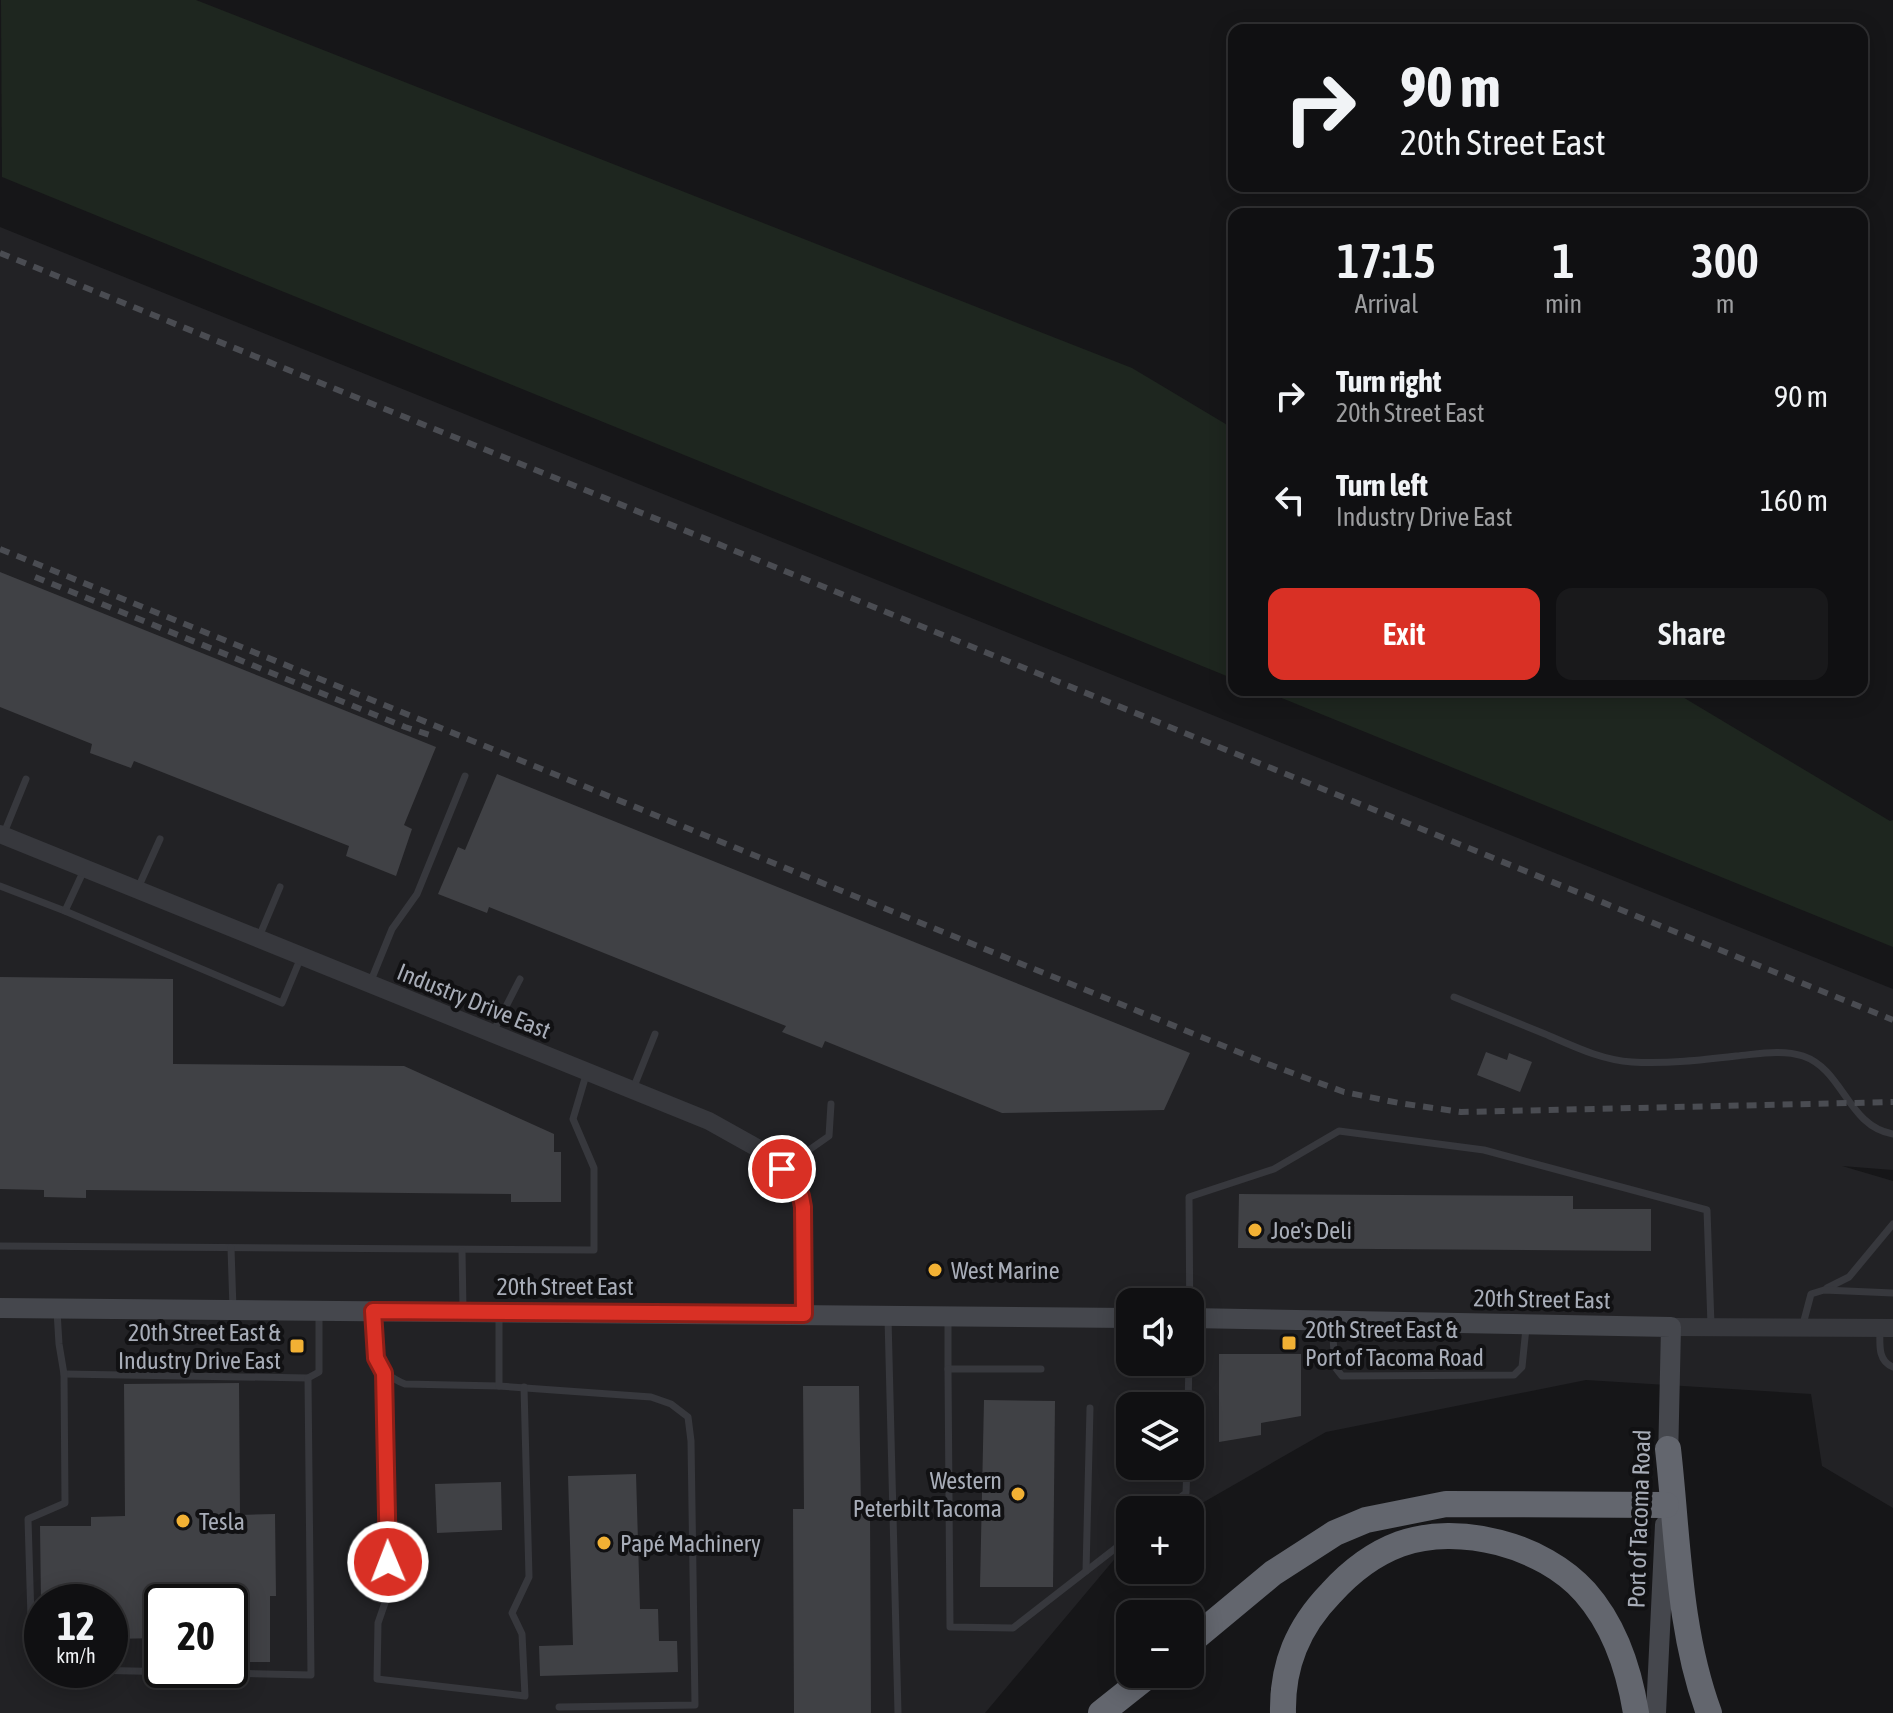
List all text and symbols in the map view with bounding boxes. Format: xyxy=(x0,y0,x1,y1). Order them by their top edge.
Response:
text: 90 m xyxy=(1400,55,1501,119)
icon: right xyxy=(1268,56,1372,160)
text: 20th Street East xyxy=(1400,121,1606,163)
text: 17:15 xyxy=(1337,233,1436,288)
text: 1 xyxy=(1552,233,1575,288)
text: 300 xyxy=(1691,233,1759,288)
text: Arrival xyxy=(1355,289,1418,319)
text: min xyxy=(1545,289,1582,319)
text: m xyxy=(1716,289,1734,319)
text: Turn right xyxy=(1336,364,1442,398)
icon: right xyxy=(1268,374,1312,418)
text: 90 m xyxy=(1774,379,1828,413)
text: 20th Street East xyxy=(1336,398,1485,428)
text: Turn left xyxy=(1336,468,1428,502)
icon: left xyxy=(1268,478,1312,522)
text: 160 m xyxy=(1760,483,1828,517)
text: Industry Drive East xyxy=(1336,502,1513,532)
button: Exit xyxy=(1268,588,1540,680)
button: Share xyxy=(1556,588,1828,680)
street label: Industry Drive East xyxy=(393,958,555,1044)
pin xyxy=(748,1135,816,1203)
icon: arrive xyxy=(760,1147,804,1191)
place label: Joe's Deli xyxy=(1271,1217,1352,1244)
marker: Joe's Deli xyxy=(1246,1221,1264,1239)
place label: West Marine xyxy=(951,1257,1060,1284)
marker: West Marine xyxy=(926,1261,944,1279)
street label: 20th Street East xyxy=(496,1273,634,1300)
street label: 20th Street East xyxy=(1473,1284,1611,1314)
map controls xyxy=(1116,1288,1204,1688)
button: sound xyxy=(1116,1288,1204,1376)
place label: 20th Street East & Port of Tacoma Road xyxy=(1305,1316,1484,1371)
place label: 20th Street East & Industry Drive East xyxy=(118,1319,282,1374)
marker: 20th Street East & Port of Tacoma Road xyxy=(1280,1334,1298,1352)
marker: 20th Street East & Industry Drive East xyxy=(288,1337,306,1355)
button: layers xyxy=(1116,1392,1204,1480)
street label: Port of Tacoma Road xyxy=(1622,1429,1656,1609)
place label: Western Peterbilt Tacoma xyxy=(853,1467,1002,1522)
marker: Western Peterbilt Tacoma xyxy=(1009,1485,1027,1503)
button: + xyxy=(1116,1496,1204,1584)
place label: Tesla xyxy=(199,1508,245,1535)
marker: Tesla xyxy=(174,1512,192,1530)
position arrow xyxy=(346,1520,430,1604)
place label: Papé Machinery xyxy=(620,1530,761,1557)
marker: Papé Machinery xyxy=(595,1534,613,1552)
speed limit sign: 20 xyxy=(144,1584,248,1688)
button: − xyxy=(1116,1600,1204,1688)
text: 12 xyxy=(57,1603,95,1648)
text: km/h xyxy=(56,1644,96,1667)

